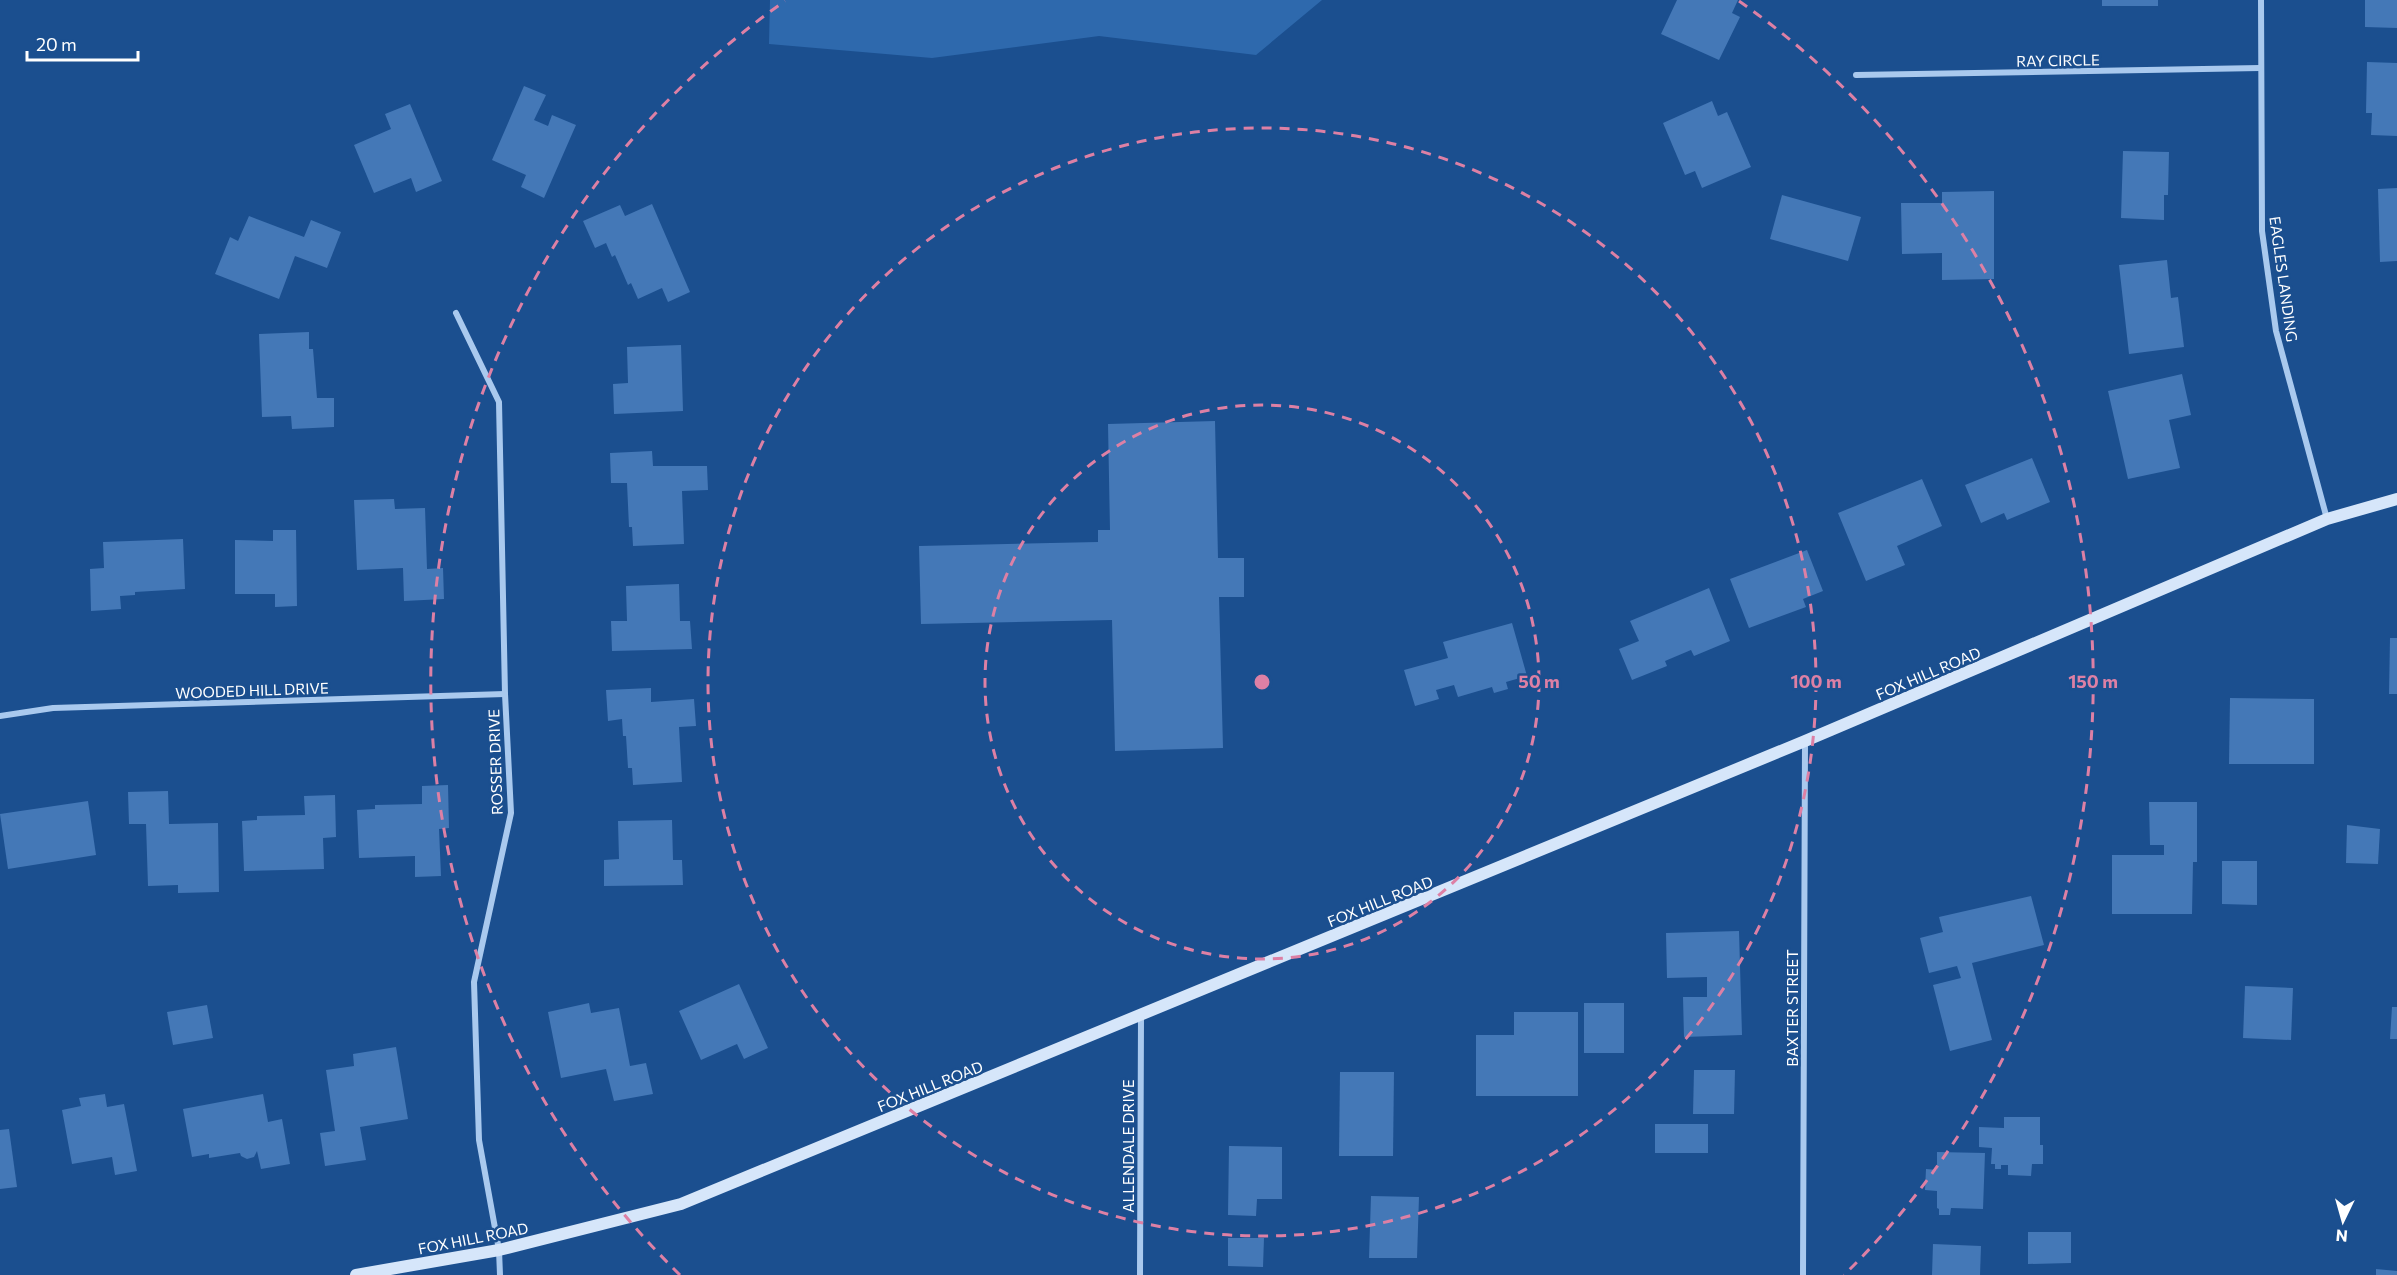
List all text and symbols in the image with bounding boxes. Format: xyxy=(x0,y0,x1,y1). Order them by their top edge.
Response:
scale bar xyxy=(27,24,138,62)
text: 20 m xyxy=(36,33,77,55)
street label: RAY CIRCLE xyxy=(2016,50,2100,70)
street label: EAGLES LANDING xyxy=(2266,215,2302,343)
street label: FOX HILL ROAD xyxy=(1873,643,1983,703)
text: 50 m xyxy=(1518,670,1560,692)
text: 100 m xyxy=(1790,670,1842,692)
text: 150 m xyxy=(2068,670,2118,692)
centre of rings xyxy=(1252,672,1272,692)
street label: WOODED HILL DRIVE xyxy=(175,678,329,702)
street label: ROSSER DRIVE xyxy=(484,709,506,815)
street label: FOX HILL ROAD xyxy=(1325,872,1435,930)
street label: BAXTER STREET xyxy=(1783,949,1801,1067)
street label: FOX HILL ROAD xyxy=(875,1057,985,1115)
street label: ALLENDALE DRIVE xyxy=(1119,1079,1137,1213)
north arrow xyxy=(2313,1191,2373,1251)
street label: FOX HILL ROAD xyxy=(416,1218,530,1258)
text: N xyxy=(2335,1226,2348,1246)

